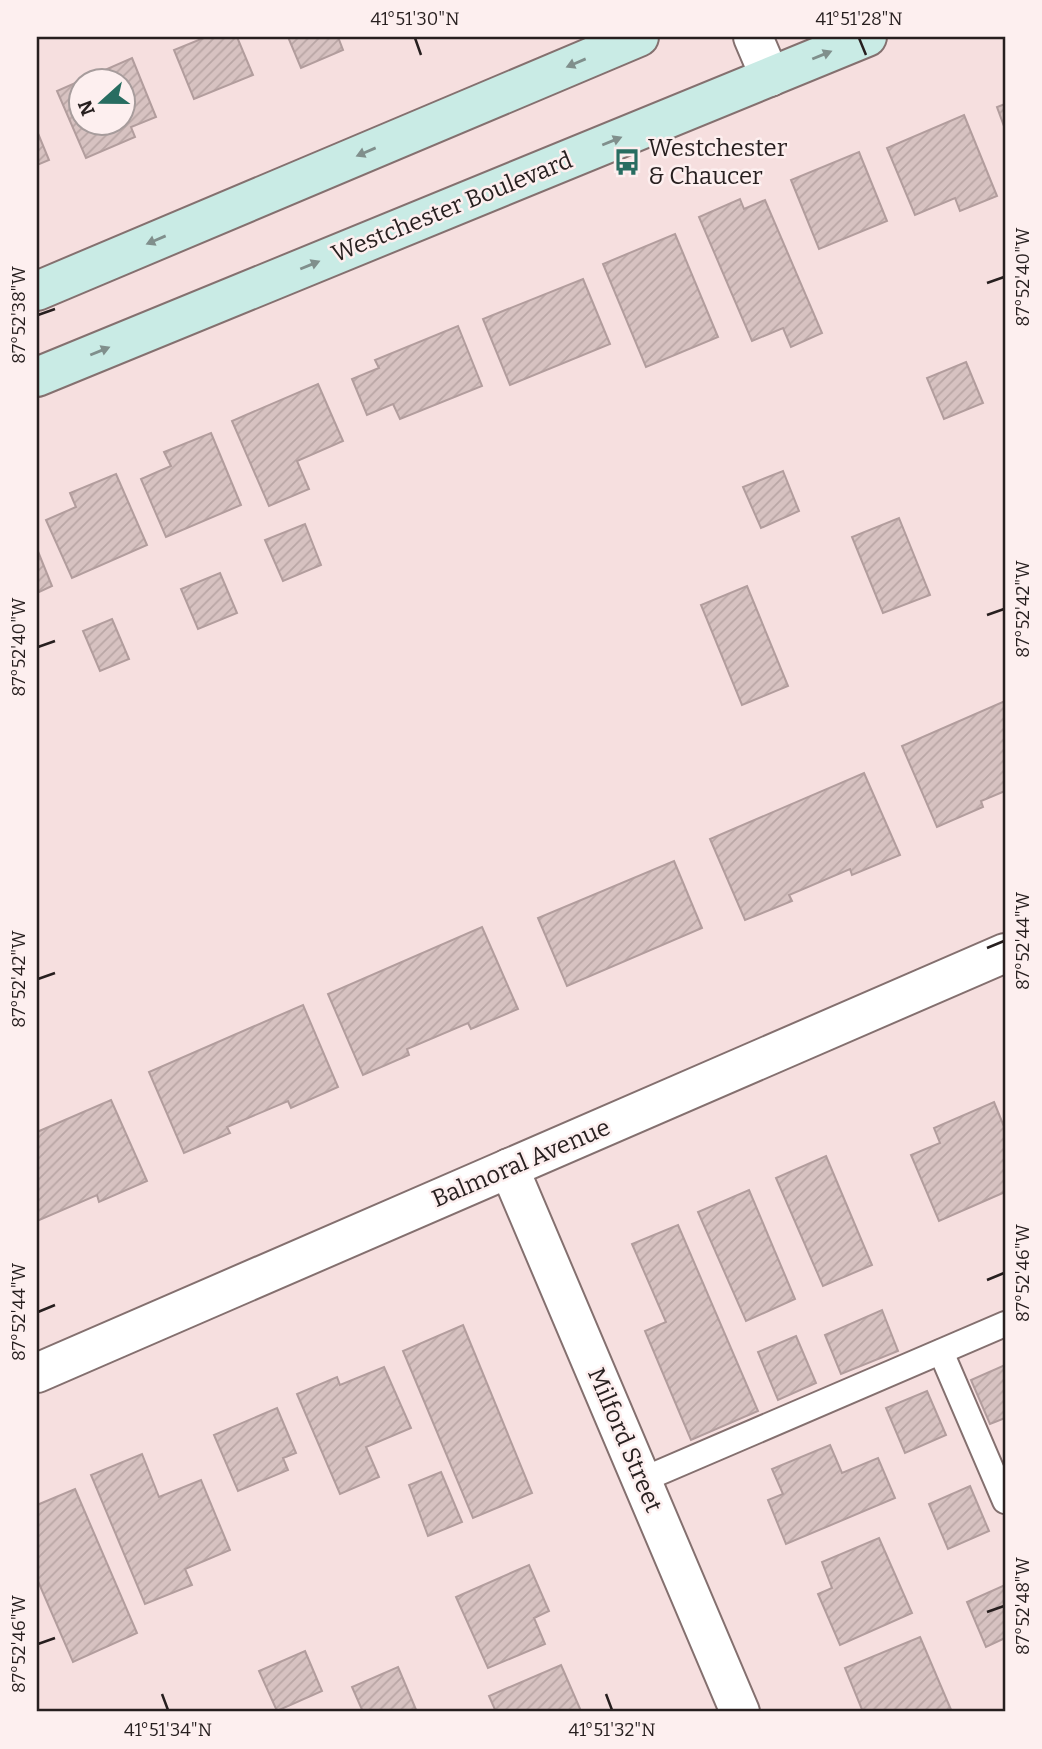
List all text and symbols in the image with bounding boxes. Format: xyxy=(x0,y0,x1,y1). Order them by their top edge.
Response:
text: 41°51'30"N xyxy=(371,8,459,30)
text: 41°51'28"N xyxy=(815,8,903,30)
one-way arrow xyxy=(812,49,833,60)
one-way arrow xyxy=(565,58,586,69)
north arrow xyxy=(66,66,136,136)
text: N xyxy=(73,97,100,119)
place label: Westchester & Chaucer xyxy=(648,134,788,190)
one-way arrow xyxy=(601,136,622,147)
street label: Westchester Boulevard xyxy=(328,146,576,268)
one-way arrow xyxy=(355,146,376,157)
bus stop icon: Westchester & Chaucer xyxy=(612,147,642,177)
text: 87°52'40"W xyxy=(1012,227,1034,327)
one-way arrow xyxy=(146,235,167,246)
one-way arrow xyxy=(300,259,321,270)
text: 87°52'38"W xyxy=(8,266,30,364)
one-way arrow xyxy=(90,345,111,356)
text: 87°52'42"W xyxy=(1012,560,1034,658)
text: 87°52'40"W xyxy=(8,597,30,697)
text: 87°52'44"W xyxy=(1012,891,1034,990)
text: 87°52'42"W xyxy=(8,930,30,1028)
street label: Balmoral Avenue xyxy=(428,1113,614,1213)
text: 87°52'46"W xyxy=(1012,1223,1034,1322)
text: 87°52'44"W xyxy=(8,1262,30,1361)
street label: Milford Street xyxy=(582,1364,668,1517)
text: 87°52'48"W xyxy=(1012,1556,1034,1655)
text: 87°52'46"W xyxy=(8,1594,30,1693)
text: 41°51'34"N xyxy=(124,1719,212,1741)
text: 41°51'32"N xyxy=(568,1719,656,1741)

